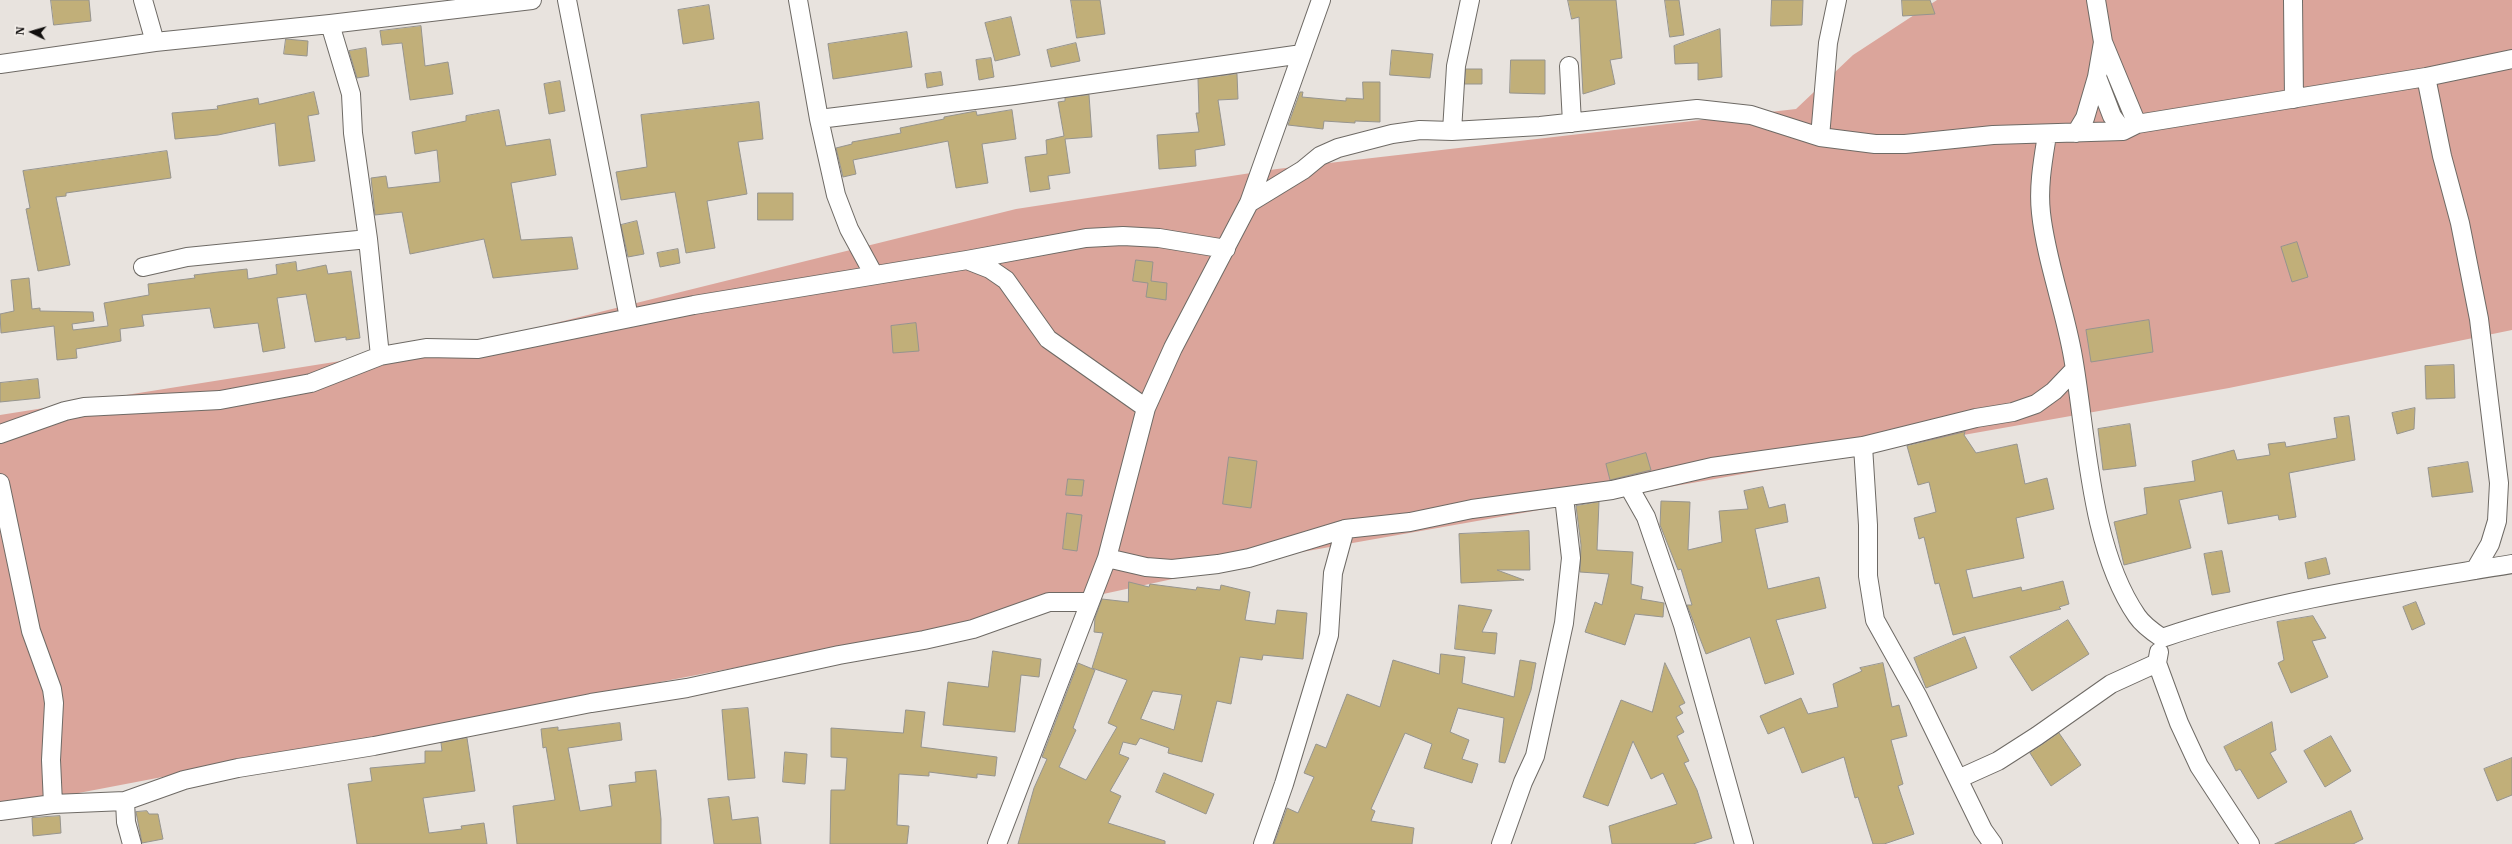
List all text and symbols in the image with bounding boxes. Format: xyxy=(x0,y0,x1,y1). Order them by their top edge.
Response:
north arrow xyxy=(12,12,52,52)
text: N xyxy=(13,26,27,36)

